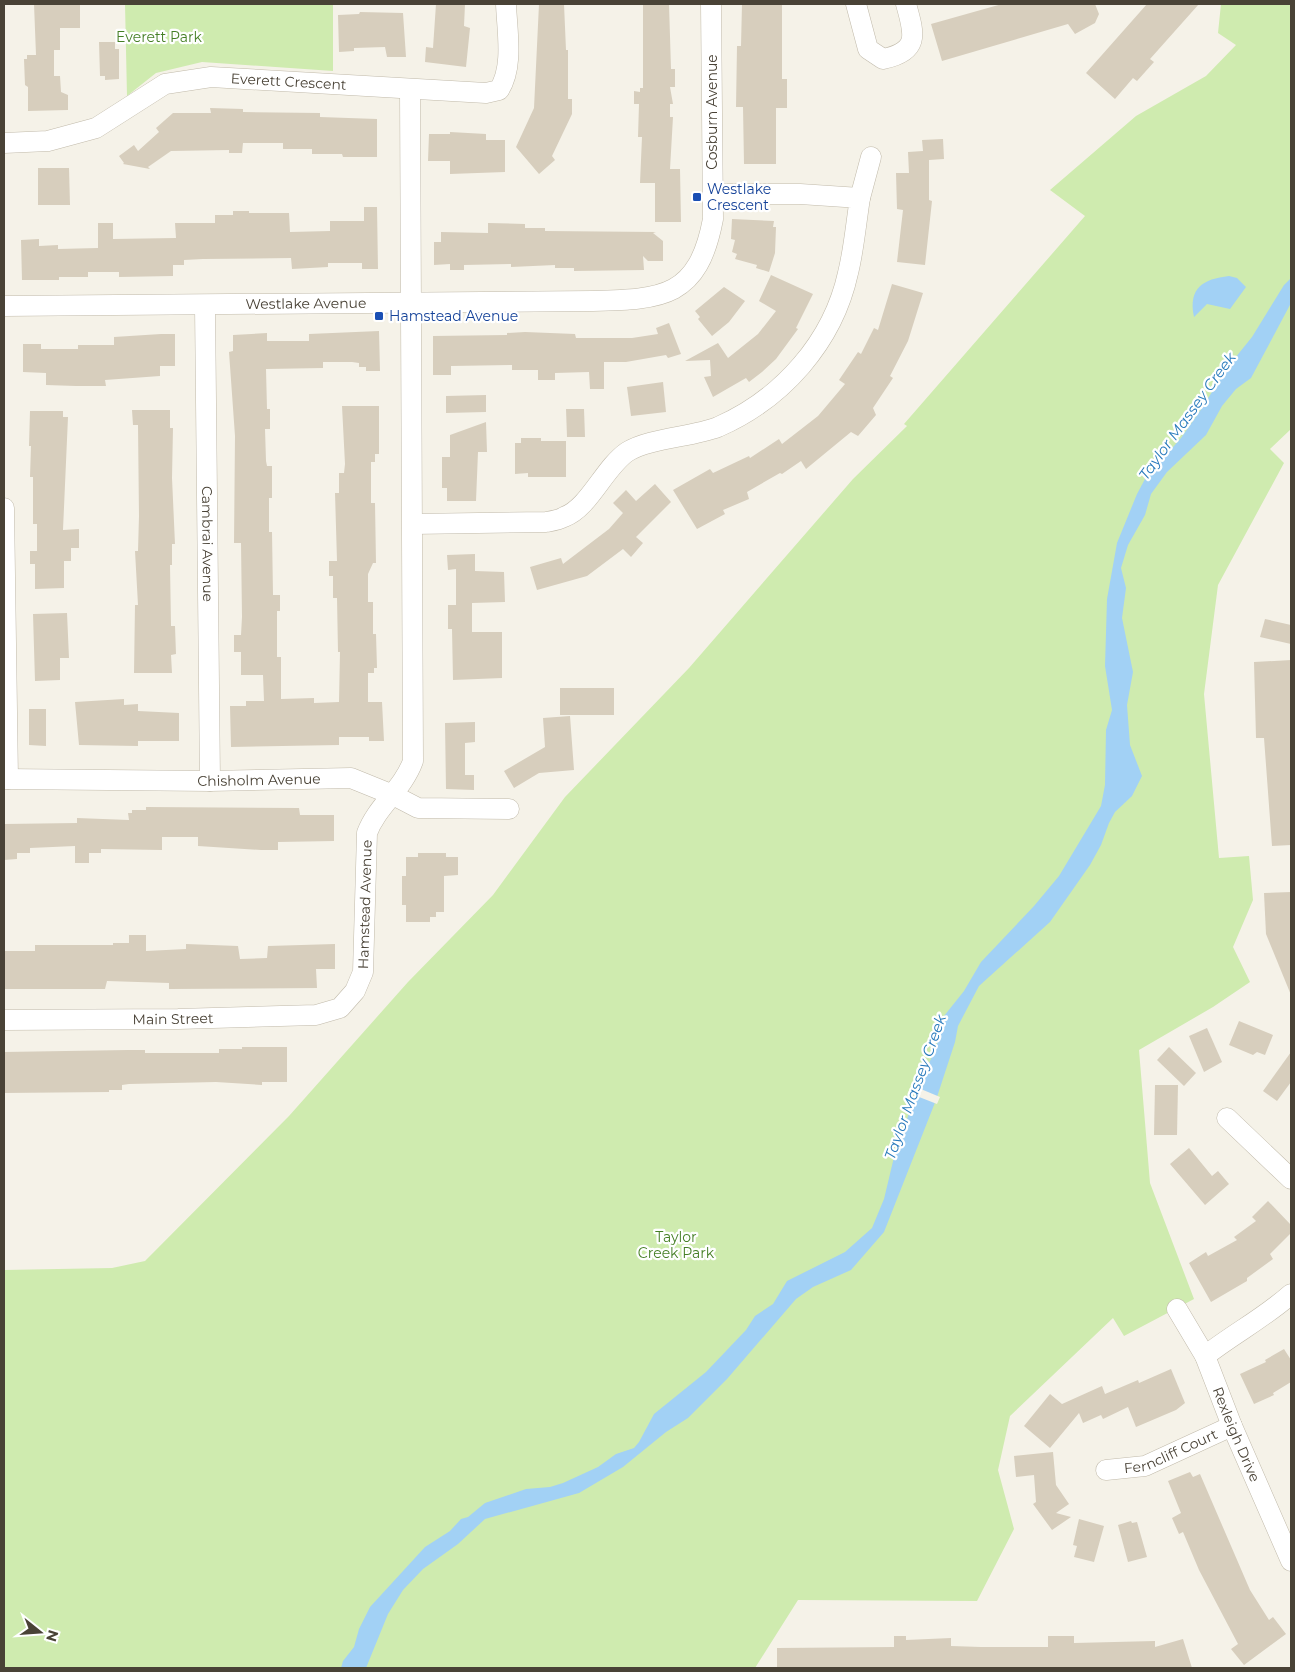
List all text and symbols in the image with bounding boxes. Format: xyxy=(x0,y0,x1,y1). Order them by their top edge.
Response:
park label: Everett Park xyxy=(116,28,203,46)
street label: Cosburn Avenue xyxy=(703,54,721,170)
street label: Everett Crescent xyxy=(230,69,347,94)
place label: Westlake Crescent xyxy=(707,180,771,214)
marker: Westlake Crescent xyxy=(691,191,703,203)
street label: Westlake Avenue xyxy=(245,294,367,313)
place label: Hamstead Avenue xyxy=(389,307,518,325)
marker: Hamstead Avenue xyxy=(373,310,385,322)
water label: Taylor Massey Creek xyxy=(1134,348,1240,484)
street label: Cambrai Avenue xyxy=(198,486,217,602)
street label: Chisholm Avenue xyxy=(197,770,321,790)
street label: Hamstead Avenue xyxy=(354,839,376,969)
street label: Main Street xyxy=(132,1009,214,1028)
water label: Taylor Massey Creek xyxy=(880,1011,950,1162)
park label: Taylor Creek Park xyxy=(638,1228,715,1262)
street label: Rexleigh Drive xyxy=(1209,1384,1264,1485)
street label: Ferncliff Court xyxy=(1123,1425,1221,1477)
north arrow xyxy=(15,1607,65,1657)
text: N xyxy=(42,1628,63,1644)

